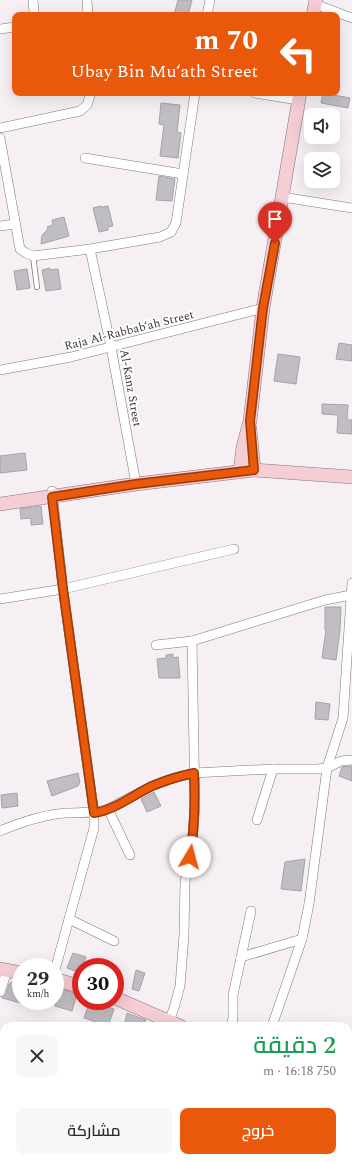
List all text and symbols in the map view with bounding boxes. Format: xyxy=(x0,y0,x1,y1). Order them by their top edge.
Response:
text: 70 m xyxy=(194,19,258,62)
icon: left xyxy=(272,28,324,80)
text: Ubay Bin Mu‘ath Street xyxy=(71,58,258,85)
map controls xyxy=(304,108,340,188)
button: sound xyxy=(304,108,340,144)
button: layers xyxy=(304,152,340,188)
pin xyxy=(258,202,292,243)
icon: arrive xyxy=(264,208,286,230)
street label: Raja Al-Rabbab‘ah Street xyxy=(62,305,196,356)
street label: Al-Kanz Street xyxy=(114,348,147,428)
position arrow xyxy=(169,836,211,878)
speed limit sign: 30 xyxy=(72,958,124,1010)
text: 29 xyxy=(27,964,49,994)
text: km/h xyxy=(27,986,49,1002)
text: 2 دقيقة xyxy=(253,1028,336,1064)
button: close xyxy=(16,1035,58,1077)
text: 750 m · 16:18 xyxy=(263,1061,336,1081)
button: مشاركة xyxy=(16,1108,172,1154)
button: خروج xyxy=(180,1108,336,1154)

